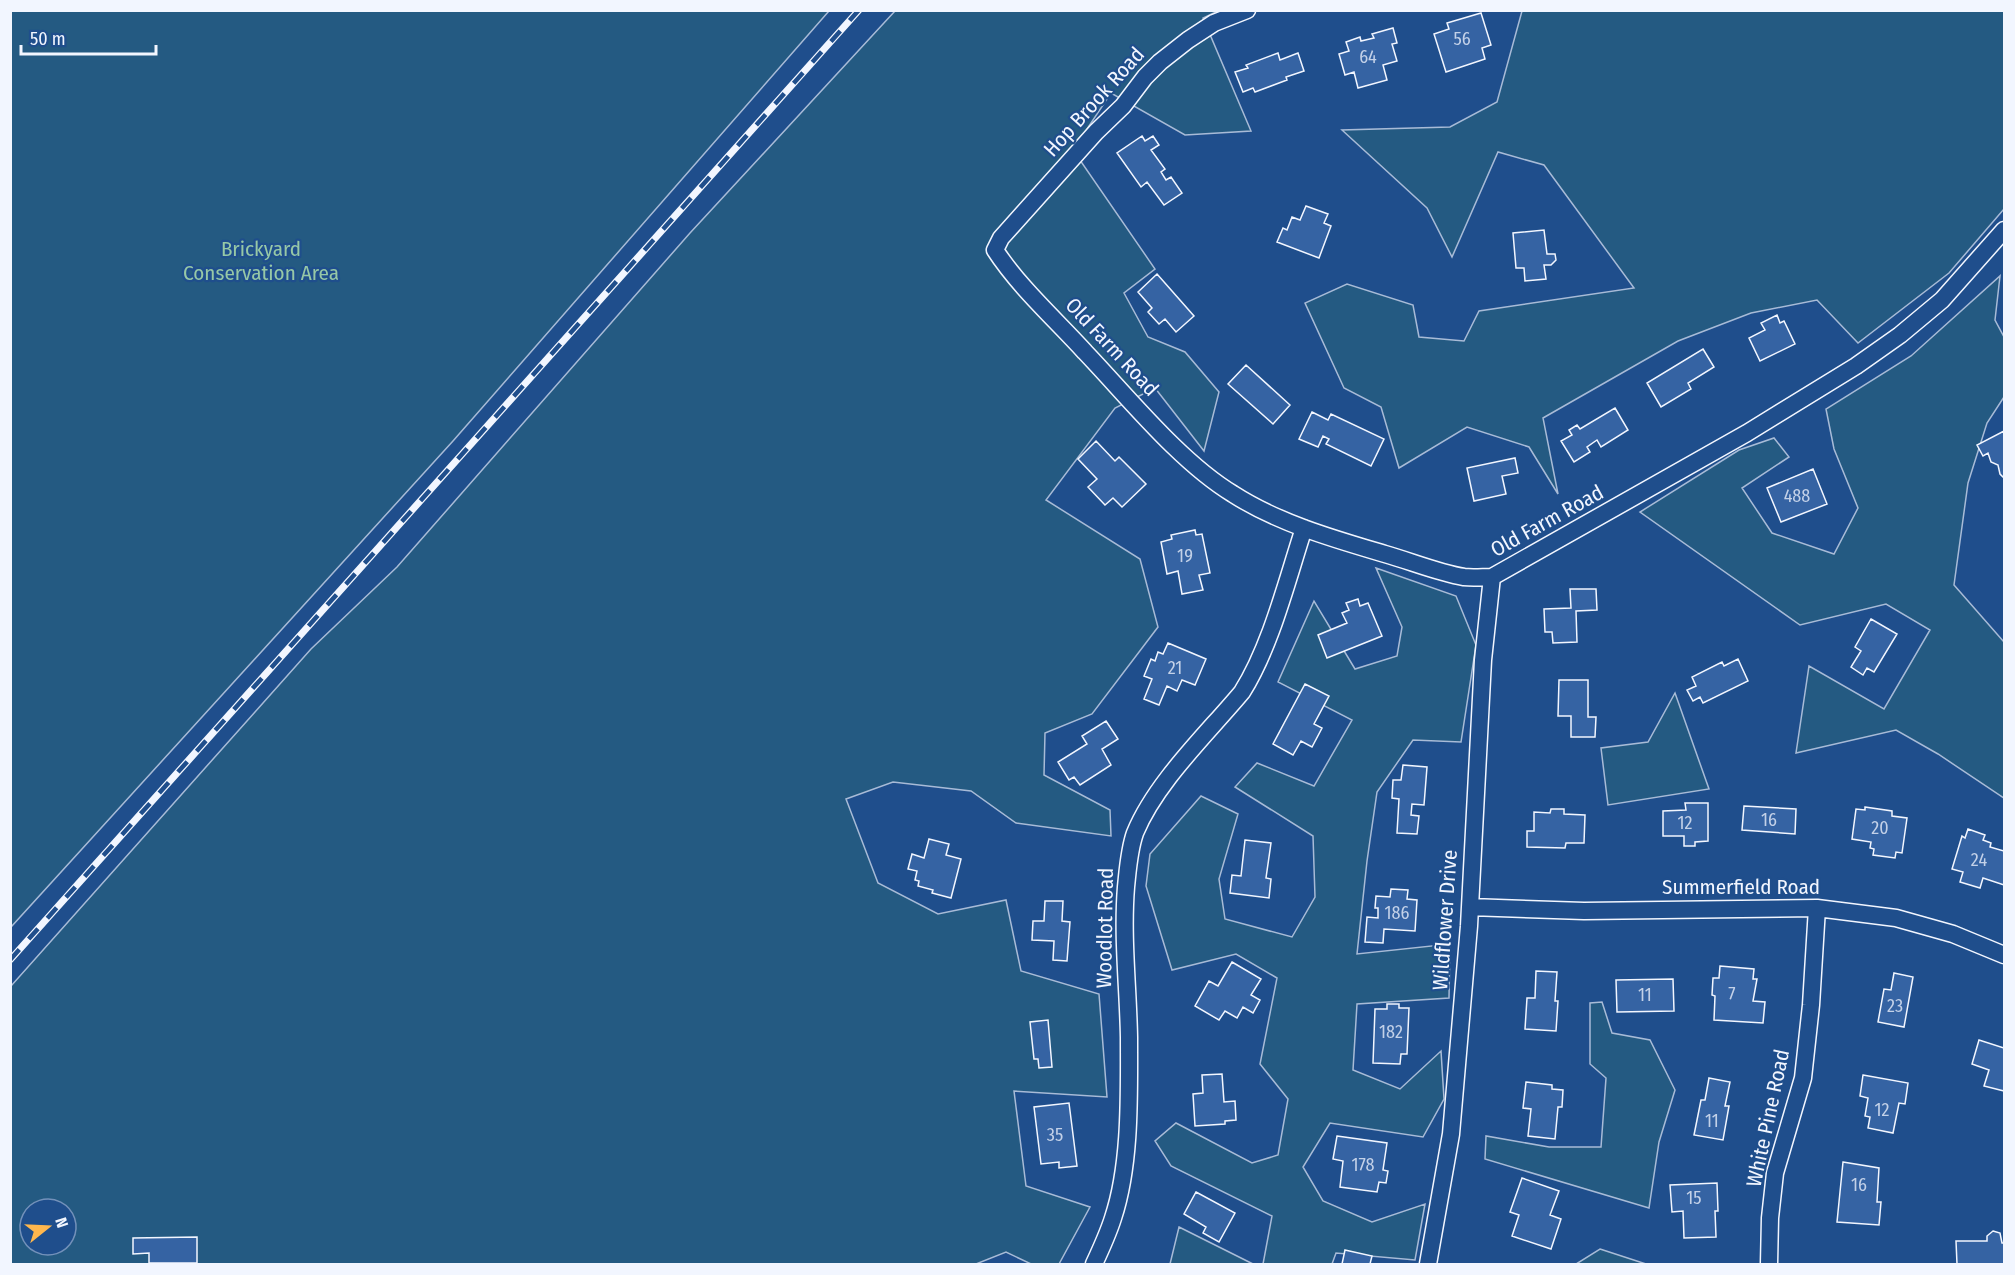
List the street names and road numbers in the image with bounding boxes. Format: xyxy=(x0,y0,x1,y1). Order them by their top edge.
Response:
street label: Hop Brook Road xyxy=(1038,42,1150,162)
street label: Old Farm Road xyxy=(1060,292,1164,402)
street label: Old Farm Road xyxy=(1486,479,1608,563)
street label: Wildflower Drive xyxy=(1427,849,1463,991)
street label: Woodlot Road xyxy=(1091,867,1119,989)
street label: Summerfield Road xyxy=(1662,874,1820,900)
street label: White Pine Road xyxy=(1741,1047,1795,1189)

